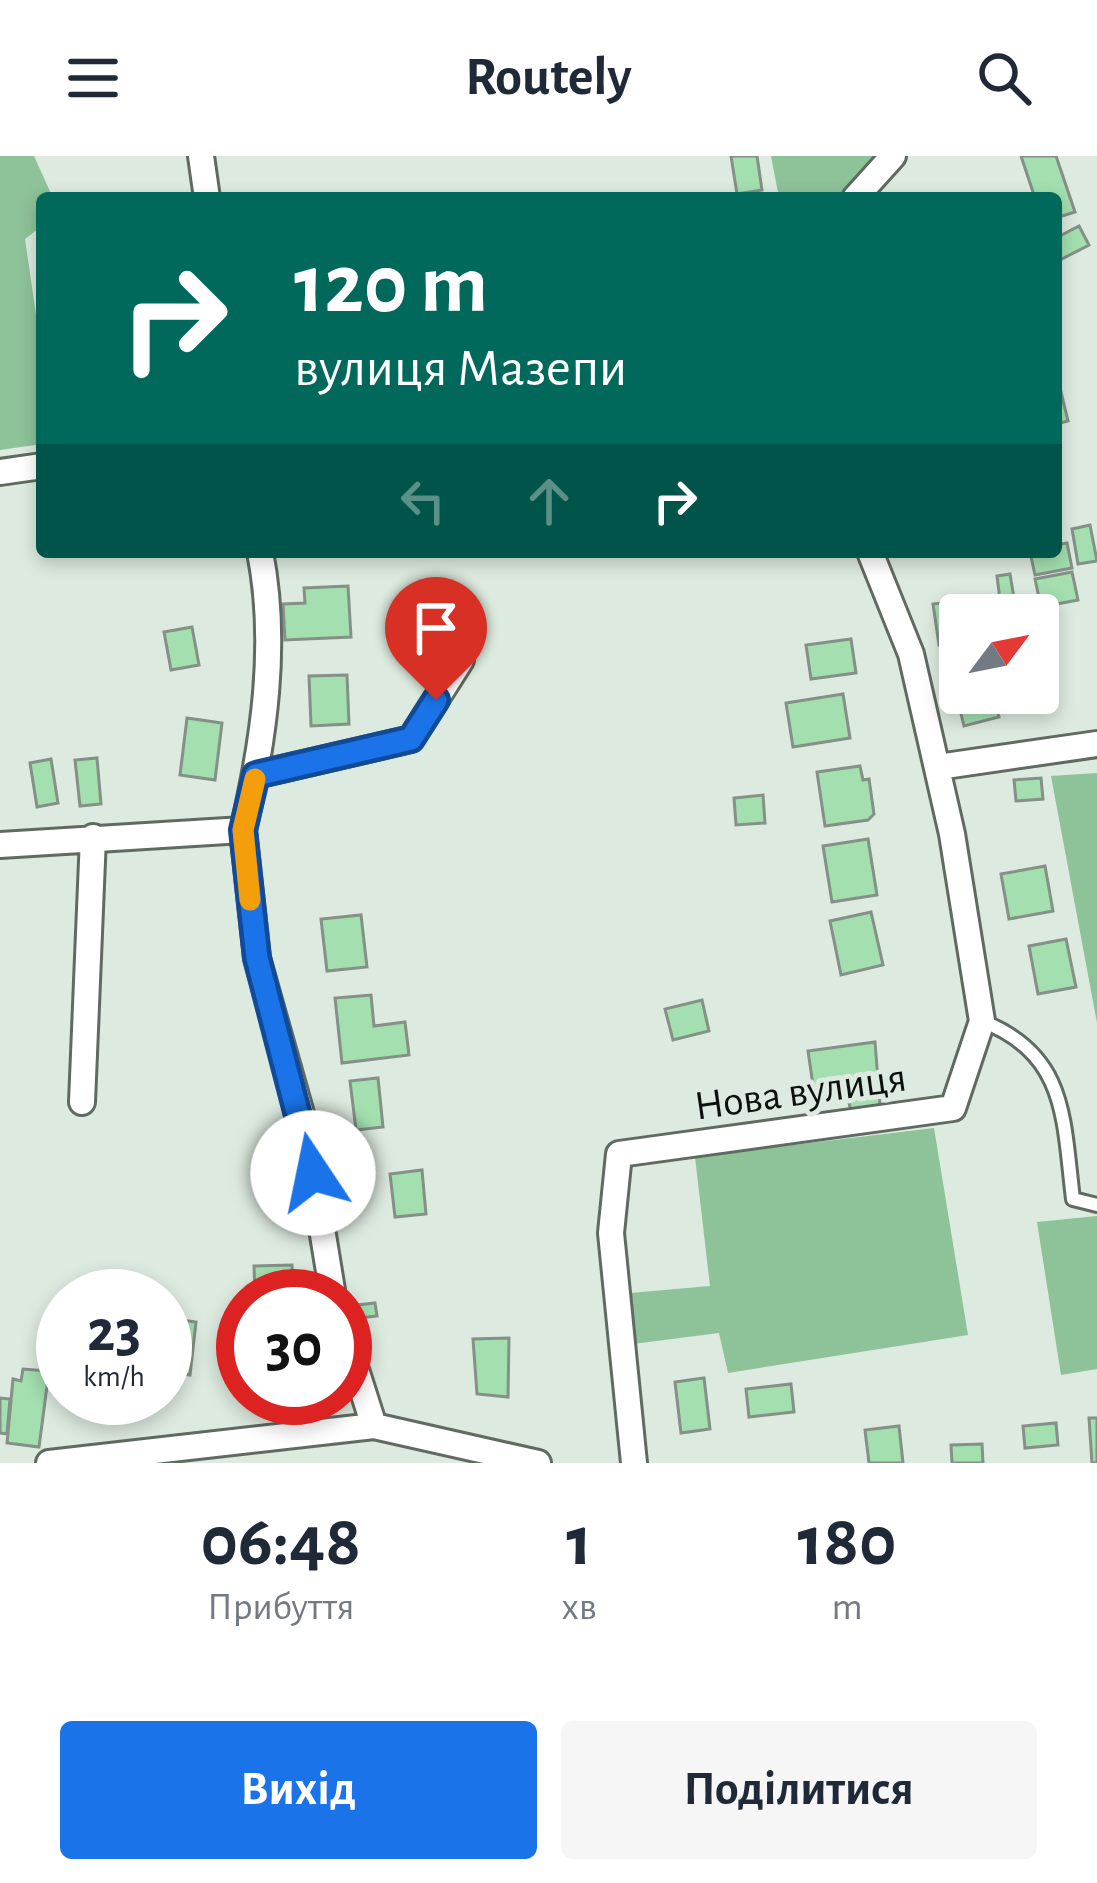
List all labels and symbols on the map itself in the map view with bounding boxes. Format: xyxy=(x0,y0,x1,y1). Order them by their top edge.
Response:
pin xyxy=(385,577,487,700)
north arrow xyxy=(939,594,1059,714)
street label: Нова вулиця xyxy=(691,1056,909,1128)
position arrow xyxy=(250,1110,376,1236)
speed limit sign: 30 xyxy=(216,1269,372,1425)

